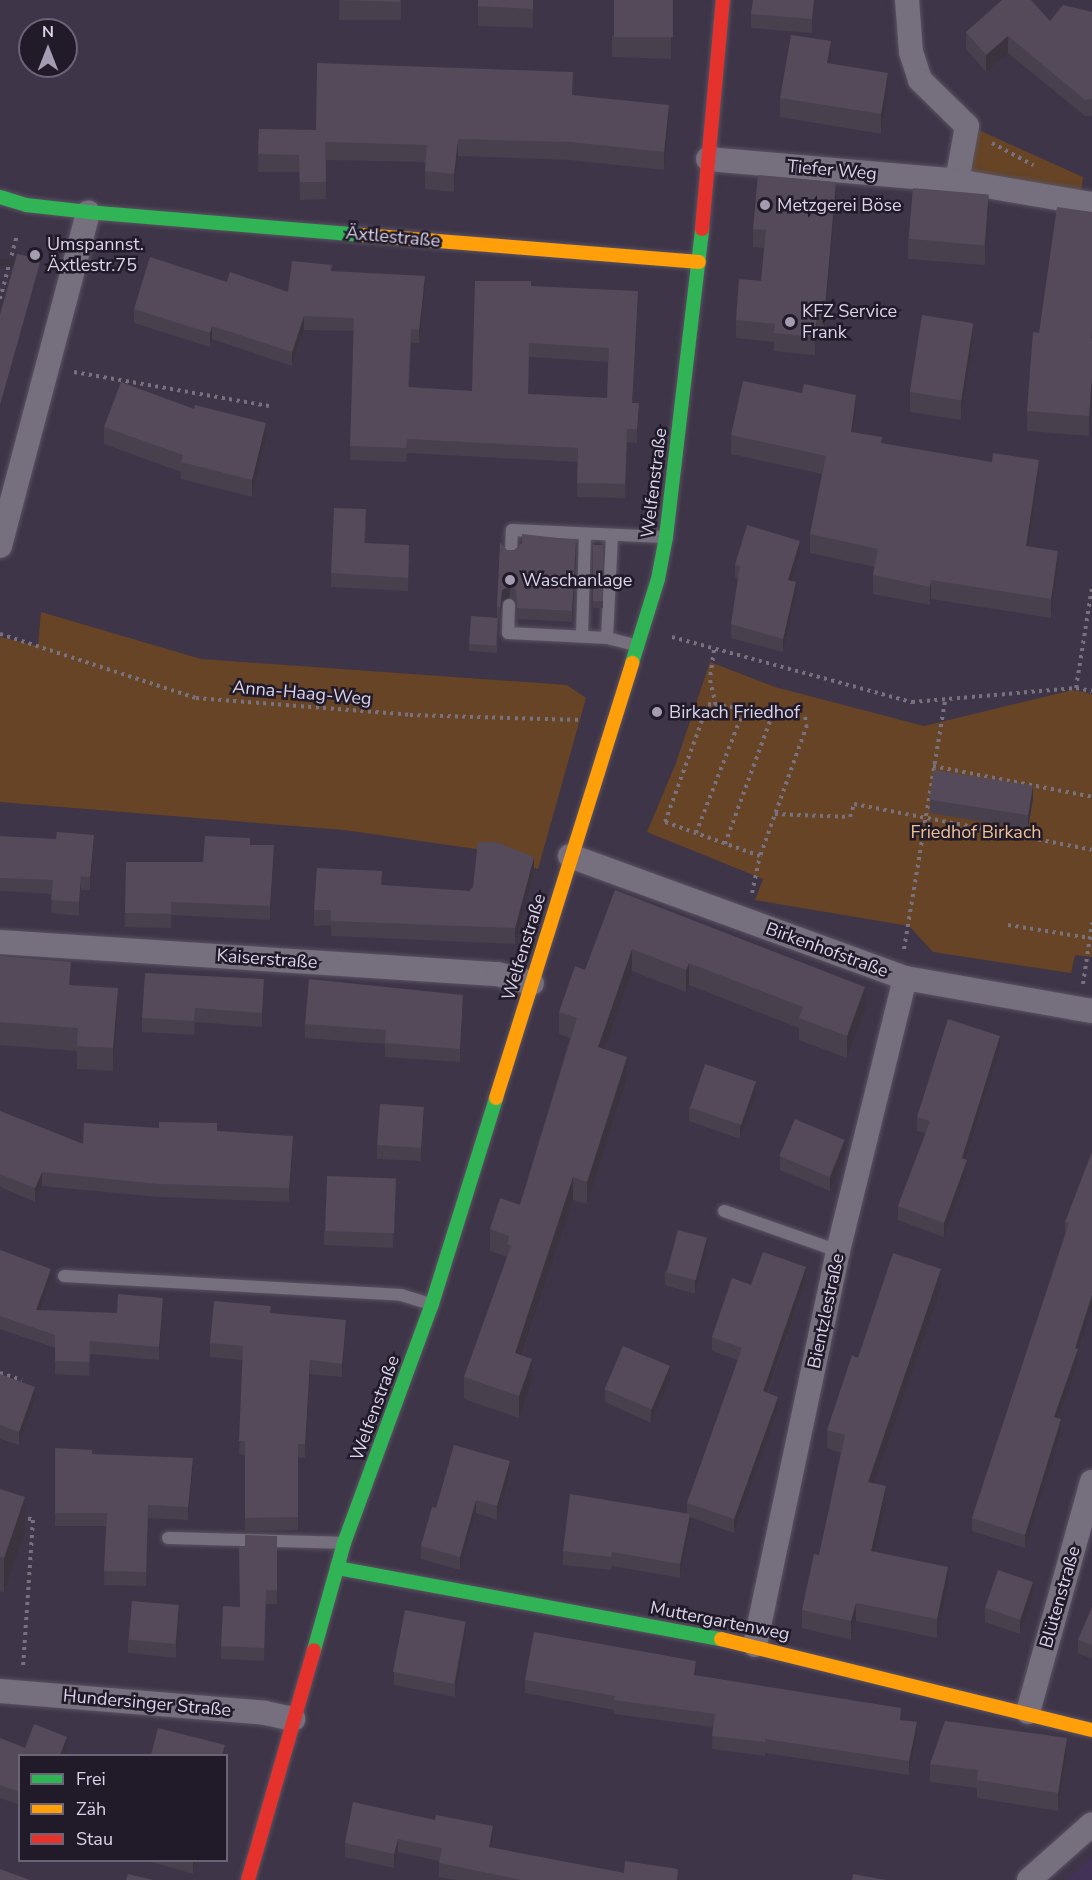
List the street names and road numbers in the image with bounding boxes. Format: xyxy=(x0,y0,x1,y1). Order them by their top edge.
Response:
street label: Tiefer Weg xyxy=(786,155,878,185)
street label: Äxtlestraße xyxy=(345,222,441,252)
street label: Welfenstraße xyxy=(637,427,671,539)
street label: Anna-Haag-Weg xyxy=(231,676,373,710)
street label: Welfenstraße xyxy=(498,891,550,1003)
street label: Birkenhofstraße xyxy=(763,918,891,982)
street label: Kaiserstraße xyxy=(216,945,318,973)
street label: Bientzlestraße xyxy=(803,1252,849,1370)
street label: Welfenstraße xyxy=(346,1352,404,1464)
street label: Blütenstraße xyxy=(1035,1544,1085,1650)
street label: Muttergartenweg xyxy=(648,1597,792,1645)
street label: Hundersinger Straße xyxy=(62,1685,232,1721)

